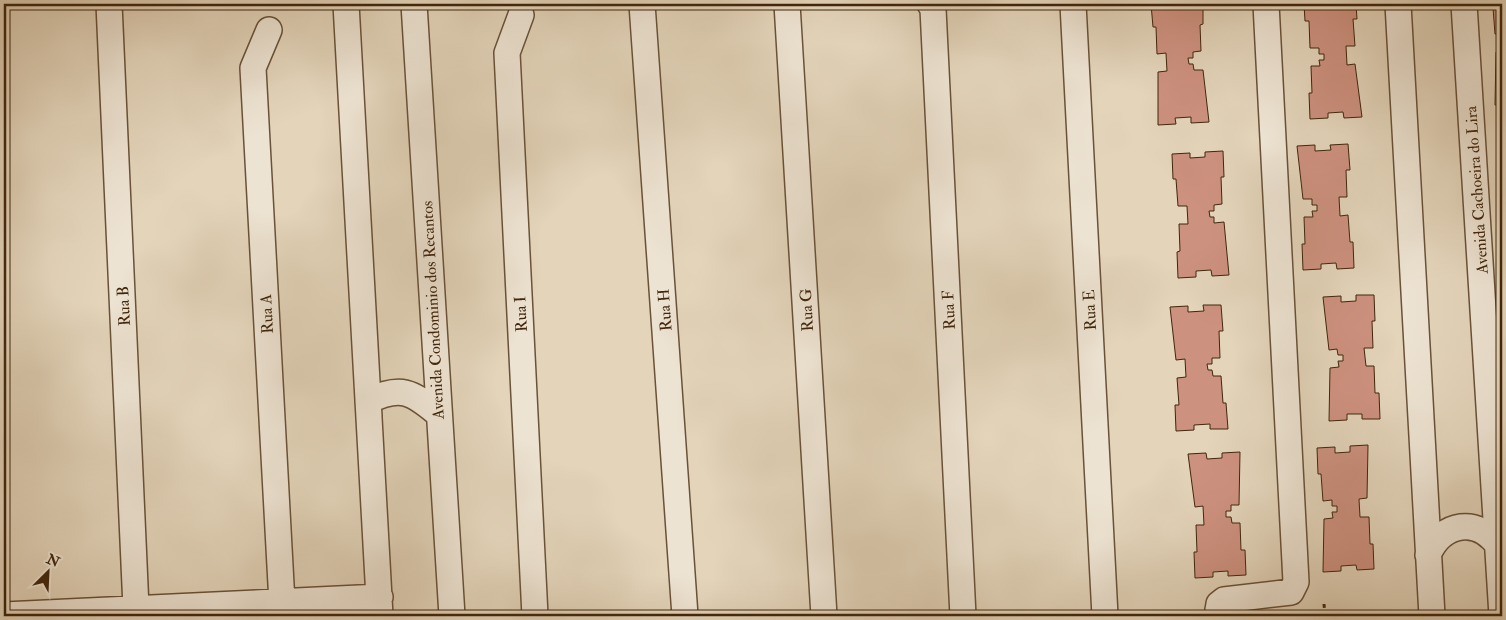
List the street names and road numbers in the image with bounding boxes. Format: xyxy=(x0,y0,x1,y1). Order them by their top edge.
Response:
street label: Avenida Cachoeira do Lira xyxy=(1461,105,1493,276)
street label: Avenida Condominio dos Recantos xyxy=(417,200,449,421)
street label: Rua B xyxy=(113,285,135,326)
street label: Rua H xyxy=(654,288,676,332)
street label: Rua G xyxy=(796,288,818,332)
street label: Rua E xyxy=(1079,289,1101,331)
street label: Rua F xyxy=(938,290,960,330)
street label: Rua A xyxy=(256,294,278,334)
street label: Rua I xyxy=(510,295,532,332)

